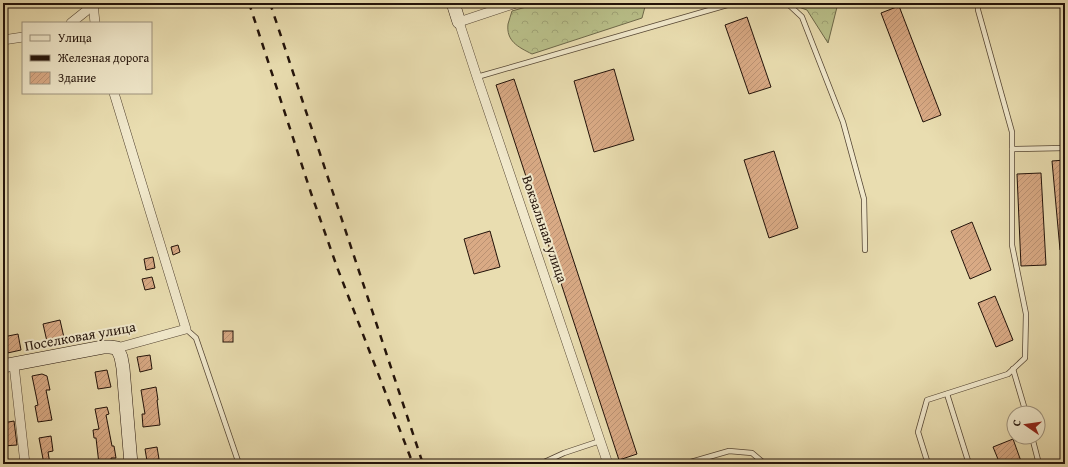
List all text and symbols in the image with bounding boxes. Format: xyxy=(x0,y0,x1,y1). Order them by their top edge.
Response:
legend xyxy=(22,22,152,94)
text: Улица xyxy=(58,29,92,46)
text: Железная дорога xyxy=(57,49,149,66)
text: Здание xyxy=(58,69,97,86)
street label: Вокзальная улица xyxy=(517,173,573,286)
street label: Поселковая улица xyxy=(23,316,137,356)
north arrow xyxy=(1006,405,1046,445)
text: С xyxy=(1008,418,1025,428)

